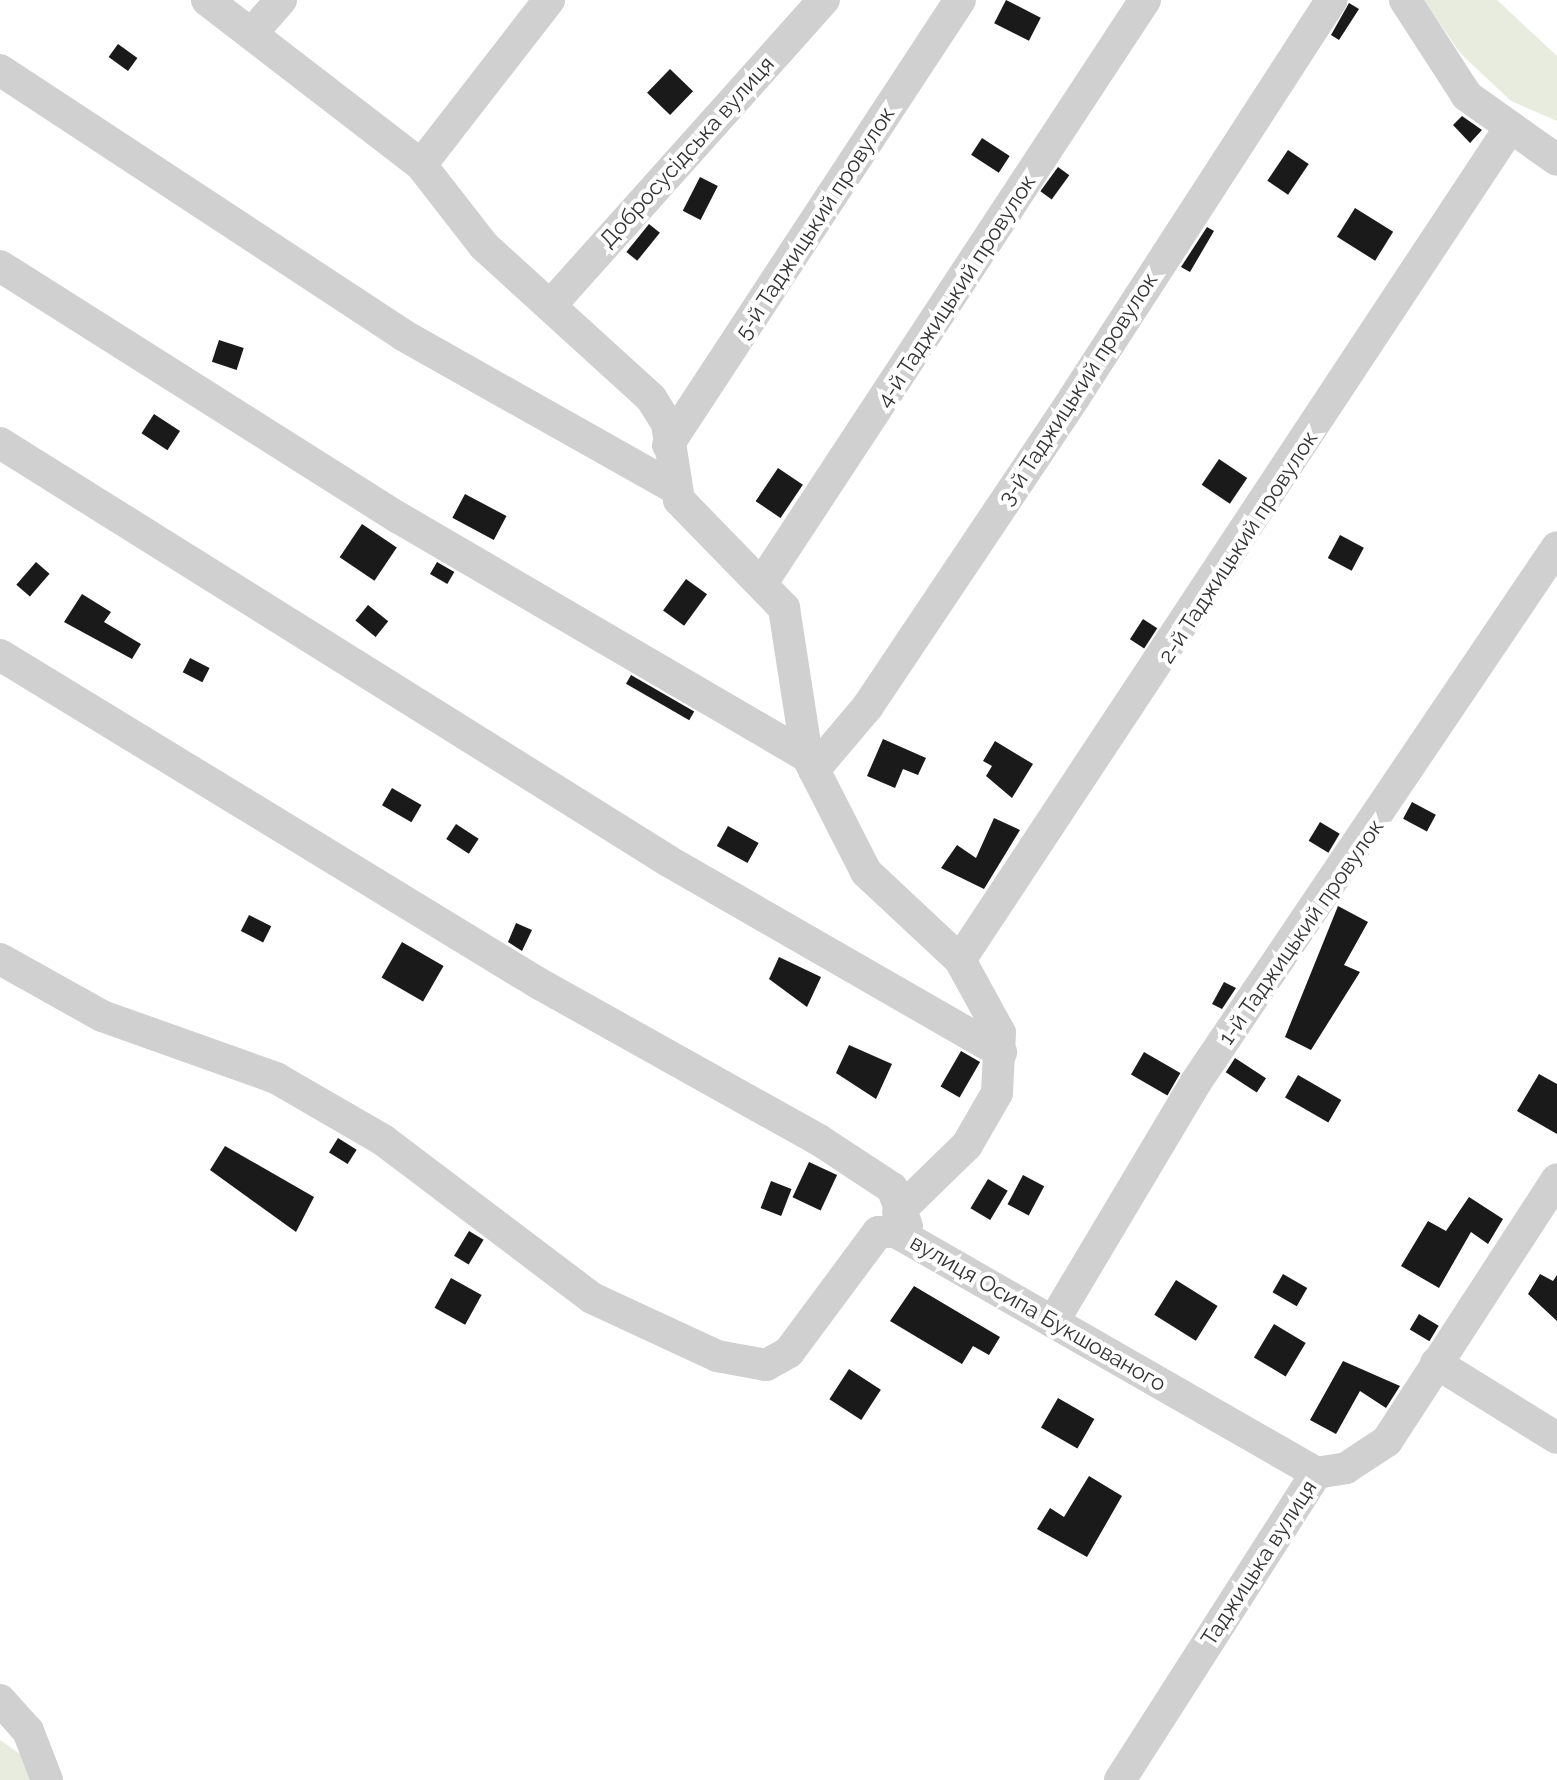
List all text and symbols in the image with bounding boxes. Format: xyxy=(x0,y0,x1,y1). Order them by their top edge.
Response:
street label: Добросусідська вулиця xyxy=(594,51,780,253)
street label: 5-й Таджицький провулок xyxy=(730,101,900,345)
street label: 4-й Таджицький провулок xyxy=(871,169,1041,413)
street label: 3-й Таджицький провулок xyxy=(993,268,1163,510)
street label: 2-й Таджицький провулок xyxy=(1153,426,1323,668)
street label: 1-й Таджицький провулок xyxy=(1213,814,1389,1050)
street label: вулиця Осипа Букшованого xyxy=(905,1229,1171,1397)
street label: Таджицька вулиця xyxy=(1196,1475,1322,1651)

